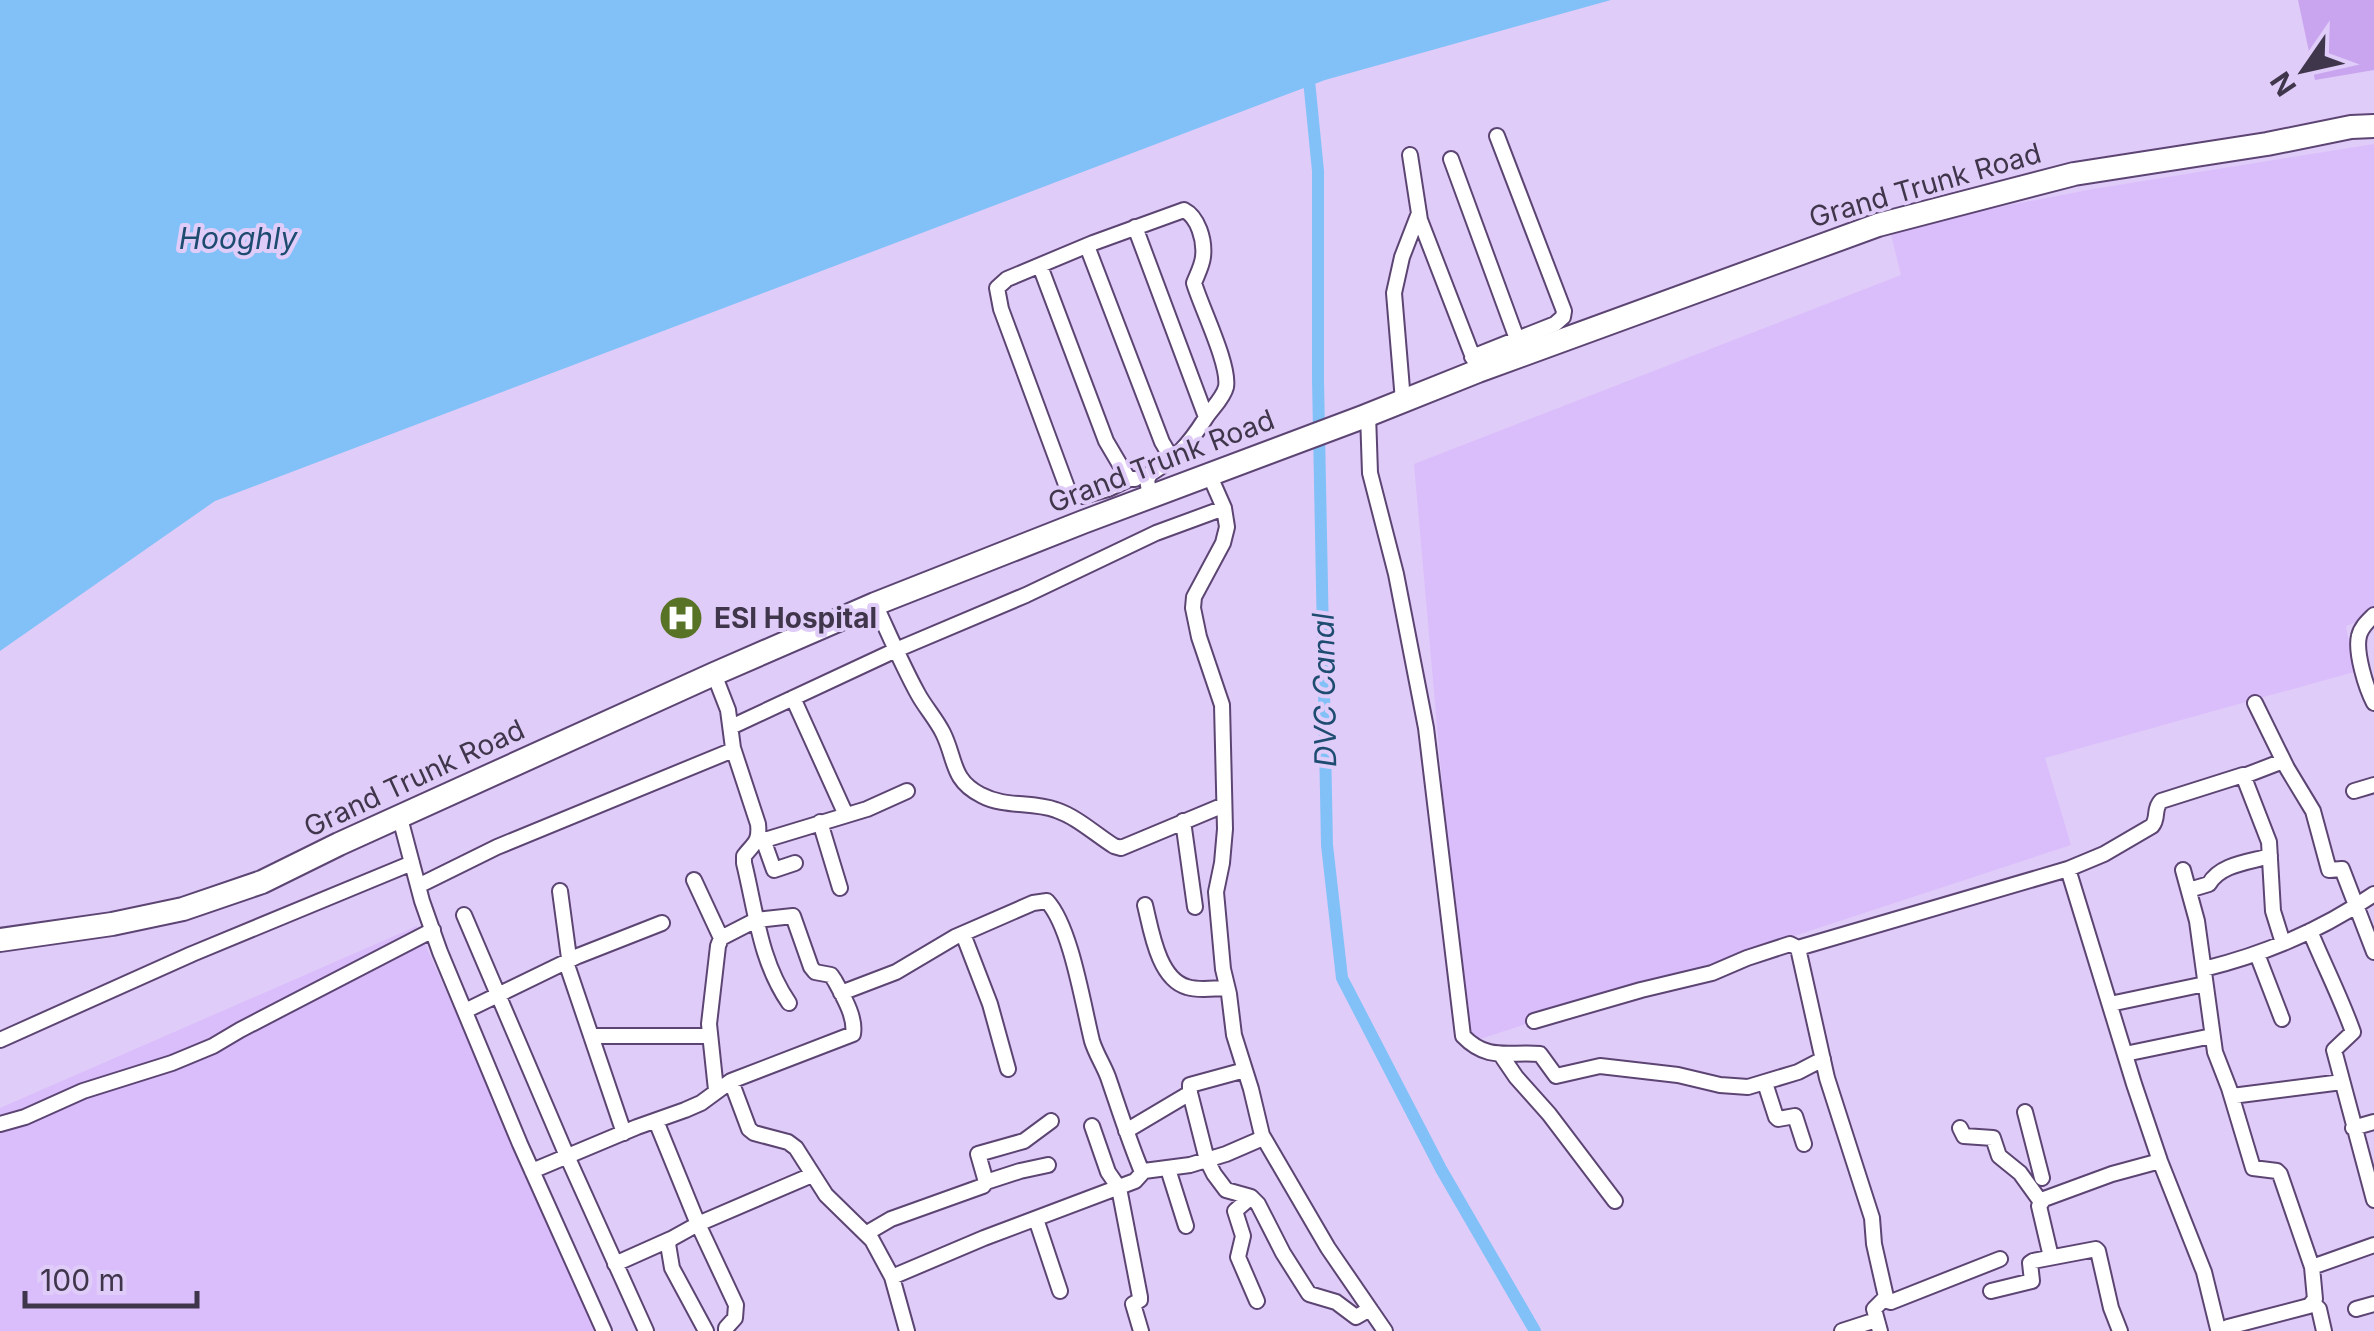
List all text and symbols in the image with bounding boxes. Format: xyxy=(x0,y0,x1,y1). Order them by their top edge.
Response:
north arrow xyxy=(2254,20,2354,120)
text: N xyxy=(2263,66,2303,102)
street label: Grand Trunk Road xyxy=(1805,136,2045,234)
water label: Hooghly xyxy=(179,220,298,256)
street label: Grand Trunk Road xyxy=(1043,402,1279,520)
hospital icon: ESI Hospital xyxy=(658,595,704,641)
place label: ESI Hospital xyxy=(714,601,877,635)
water label: DVC Canal xyxy=(1305,612,1343,768)
street label: Grand Trunk Road xyxy=(298,712,530,844)
scale bar xyxy=(25,1246,198,1308)
text: 100 m xyxy=(40,1262,125,1298)

